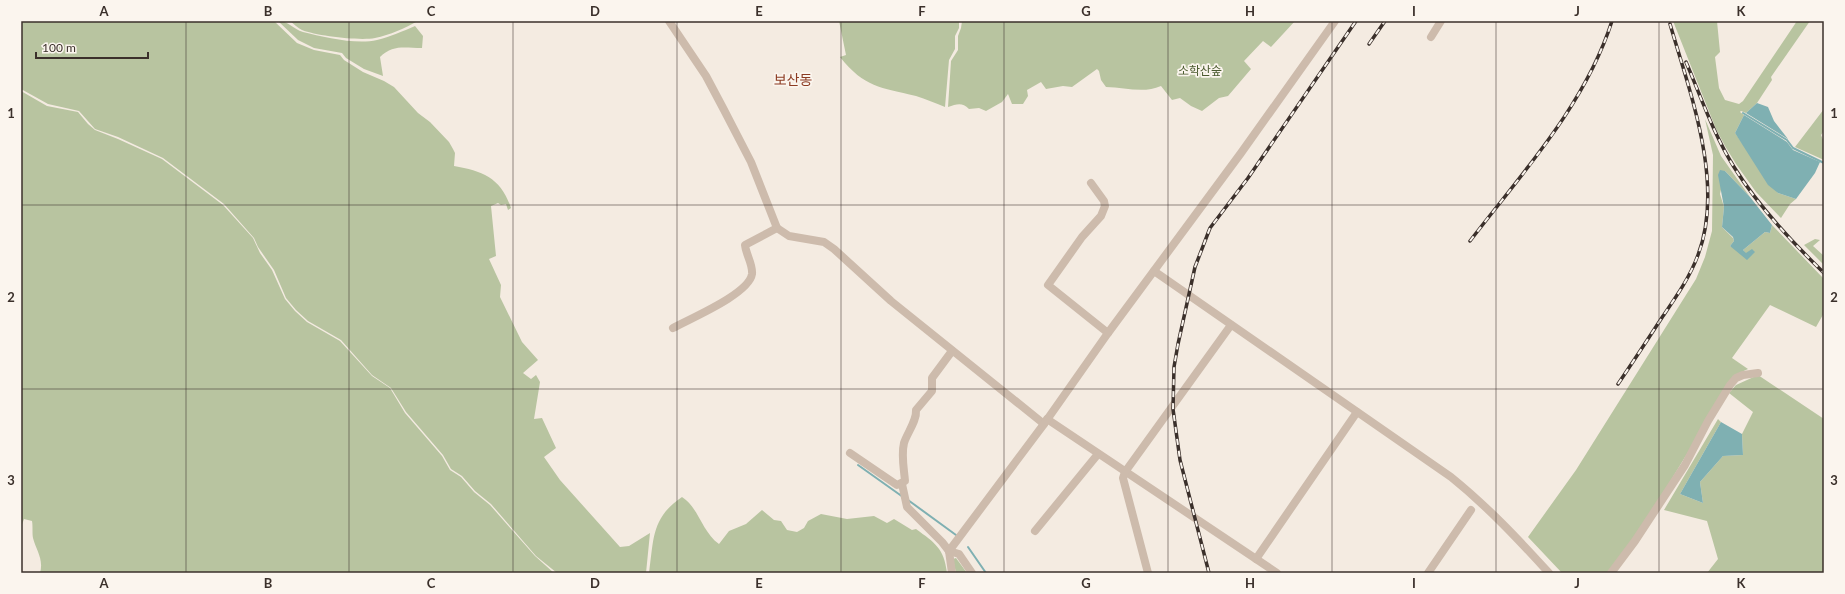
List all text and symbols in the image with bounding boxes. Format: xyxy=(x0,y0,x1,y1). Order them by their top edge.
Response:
text: A xyxy=(98,3,109,19)
text: B xyxy=(264,3,273,19)
text: C xyxy=(427,3,436,19)
text: D xyxy=(590,3,600,19)
text: E xyxy=(755,3,763,19)
text: F xyxy=(918,3,926,19)
text: G xyxy=(1081,3,1091,19)
text: H xyxy=(1245,3,1255,19)
text: I xyxy=(1412,3,1416,19)
text: J xyxy=(1574,3,1580,19)
text: K xyxy=(1737,3,1747,19)
scale bar xyxy=(36,34,148,60)
text: 100 m xyxy=(42,40,76,55)
park label: 소학산숲 xyxy=(1178,63,1222,78)
district label: 보산동 xyxy=(774,71,812,88)
text: 1 xyxy=(7,105,15,121)
text: 1 xyxy=(1830,105,1838,121)
text: 2 xyxy=(7,289,15,305)
text: 2 xyxy=(1830,289,1838,305)
text: 3 xyxy=(7,472,15,488)
text: 3 xyxy=(1830,472,1838,488)
text: A xyxy=(98,575,109,591)
text: B xyxy=(264,575,273,591)
text: C xyxy=(427,575,436,591)
text: D xyxy=(590,575,600,591)
text: E xyxy=(755,575,763,591)
text: F xyxy=(918,575,926,591)
text: G xyxy=(1081,575,1091,591)
text: H xyxy=(1245,575,1255,591)
text: I xyxy=(1412,575,1416,591)
text: J xyxy=(1574,575,1580,591)
text: K xyxy=(1737,575,1747,591)

